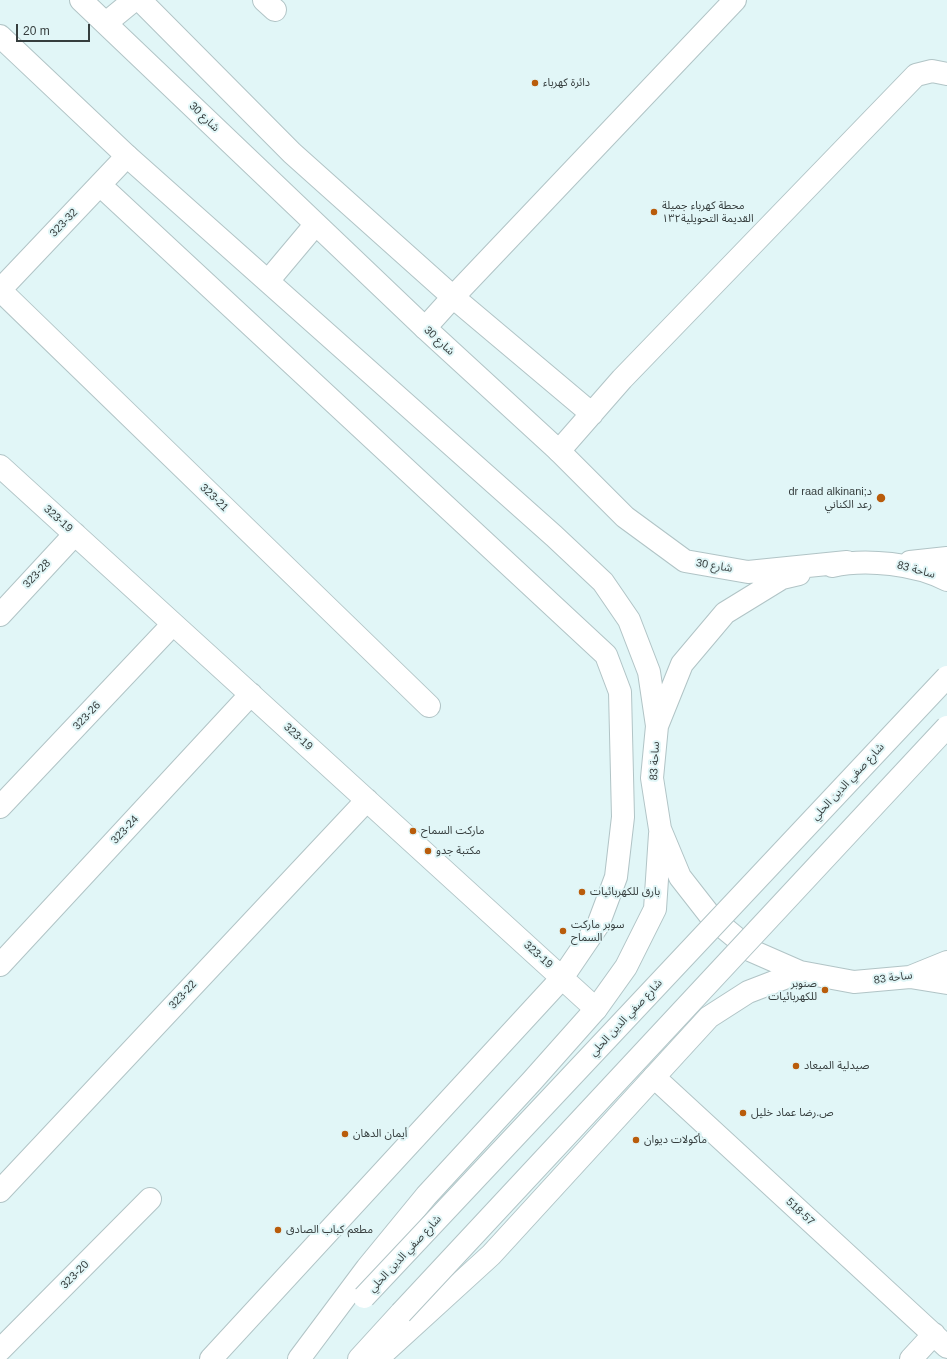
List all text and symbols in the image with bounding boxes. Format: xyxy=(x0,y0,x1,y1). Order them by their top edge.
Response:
scale bar xyxy=(18,16,92,42)
text: 20 m xyxy=(23,24,50,38)
place label: دائرة كهرباء xyxy=(543,76,590,90)
marker: دائرة كهرباء xyxy=(530,78,540,88)
street label: شارع 30 xyxy=(186,99,222,135)
place label: محطة كهرباء جميلة القديمة التحويلية١٣٢ xyxy=(662,199,754,225)
street label: 323-32 xyxy=(47,206,81,240)
marker: محطة كهرباء جميلة القديمة التحويلية١٣٢ xyxy=(649,207,659,217)
street label: شارع 30 xyxy=(421,324,457,358)
street label: 323-21 xyxy=(197,481,231,515)
place label: dr raad alkinani;د رعد الكناني xyxy=(788,485,872,511)
marker: dr raad alkinani;د رعد الكناني xyxy=(875,492,887,504)
street label: 323-19 xyxy=(41,503,75,535)
street label: 323-28 xyxy=(20,557,54,591)
street label: شارع 30 xyxy=(695,557,733,575)
street label: ساحة 83 xyxy=(895,559,937,581)
street label: 323-26 xyxy=(70,699,104,733)
street label: 323-19 xyxy=(281,721,315,753)
street label: ساحة 83 xyxy=(647,741,663,781)
street label: شارع صفي الدين الحلي xyxy=(809,741,887,823)
street label: 323-24 xyxy=(108,813,142,847)
place label: ماركت السماح xyxy=(421,824,485,838)
marker: ماركت السماح xyxy=(408,826,418,836)
place label: مكتبة جدو xyxy=(436,844,481,858)
marker: مكتبة جدو xyxy=(423,846,433,856)
place label: بارق للكهربائيات xyxy=(590,885,660,899)
marker: بارق للكهربائيات xyxy=(577,887,587,897)
place label: سوبر ماركت السماح xyxy=(571,918,624,944)
marker: سوبر ماركت السماح xyxy=(558,926,568,936)
street label: 323-19 xyxy=(521,939,555,971)
street label: ساحة 83 xyxy=(873,969,913,987)
street label: شارع صفي الدين الحلي xyxy=(587,977,665,1059)
place label: صنوبر للكهربائيات xyxy=(768,977,817,1003)
street label: 323-22 xyxy=(166,978,200,1012)
marker: صنوبر للكهربائيات xyxy=(820,985,830,995)
place label: صيدلية الميعاد xyxy=(804,1059,869,1073)
marker: صيدلية الميعاد xyxy=(791,1061,801,1071)
place label: ص.رضا عماد خليل xyxy=(751,1106,834,1120)
marker: ص.رضا عماد خليل xyxy=(738,1108,748,1118)
place label: أيمان الدهان xyxy=(353,1127,407,1141)
marker: أيمان الدهان xyxy=(340,1129,350,1139)
place label: مأكولات ديوان xyxy=(644,1133,707,1147)
marker: مأكولات ديوان xyxy=(631,1135,641,1145)
street label: 518-57 xyxy=(783,1195,817,1229)
street label: شارع صفي الدين الحلي xyxy=(366,1213,444,1295)
place label: مطعم كباب الصادق xyxy=(286,1223,373,1237)
marker: مطعم كباب الصادق xyxy=(273,1225,283,1235)
street label: 323-20 xyxy=(58,1258,92,1292)

